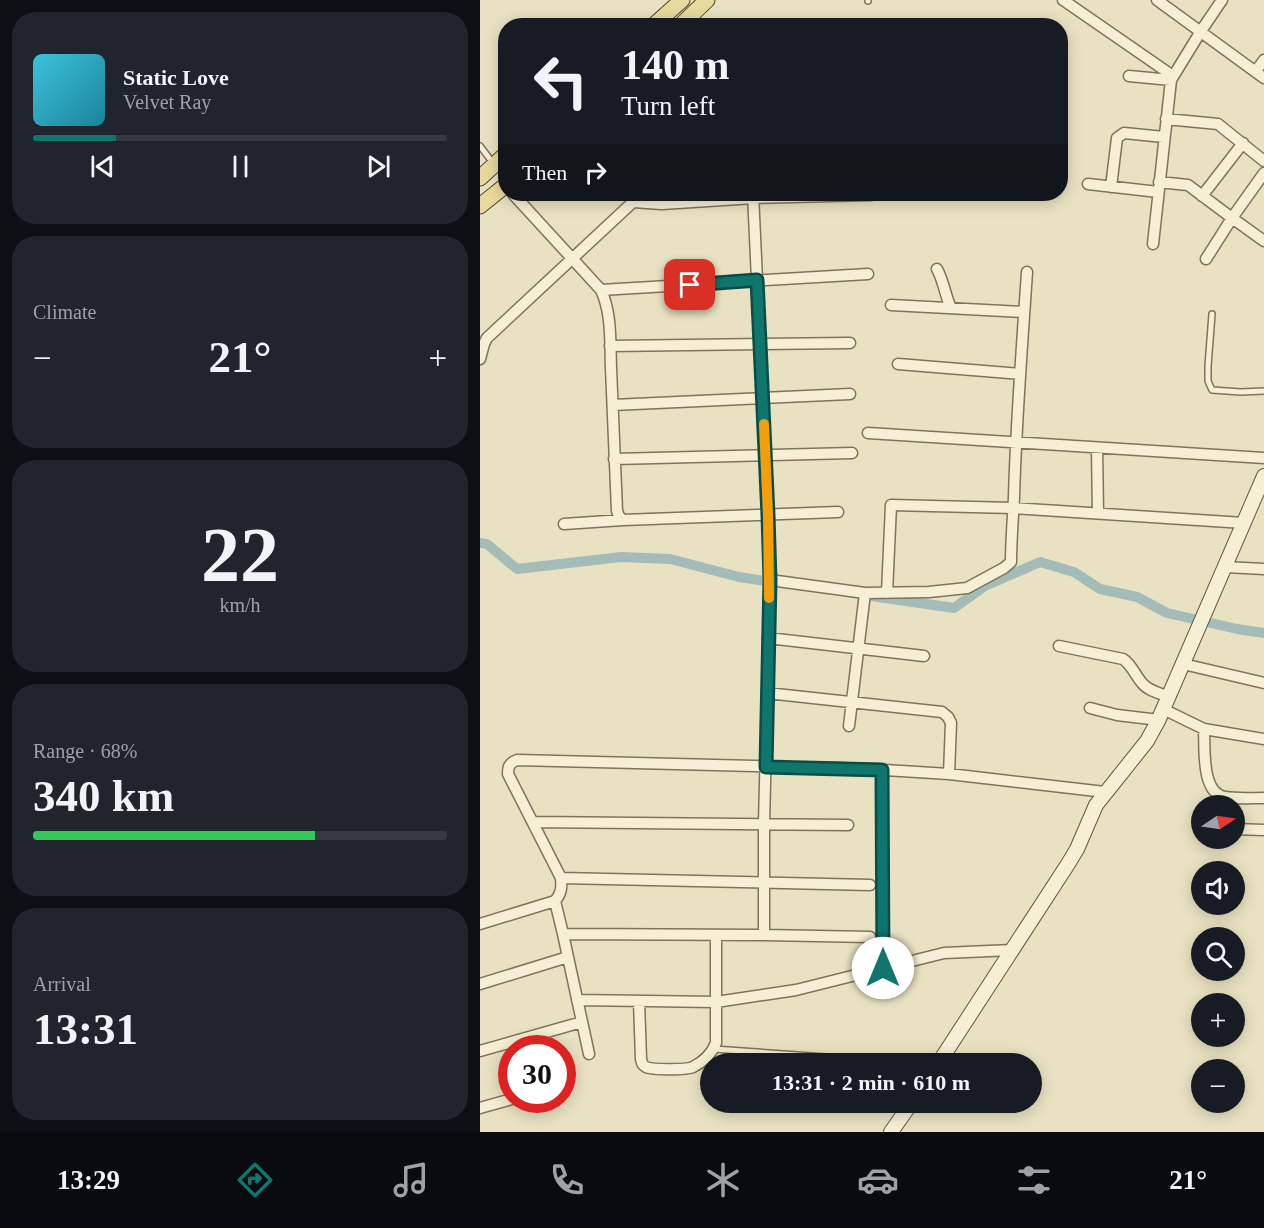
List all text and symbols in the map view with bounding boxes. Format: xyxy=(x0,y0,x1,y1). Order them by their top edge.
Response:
icon: left xyxy=(522,42,600,120)
text: 140 m xyxy=(621,42,730,88)
text: Static Love xyxy=(123,65,229,90)
text: Velvet Ray xyxy=(123,91,211,113)
text: Turn left xyxy=(621,91,715,121)
icon: previous xyxy=(86,150,119,183)
icon: pause xyxy=(224,150,257,183)
icon: next xyxy=(362,150,395,183)
icon: right xyxy=(579,156,612,189)
text: Then xyxy=(522,160,567,185)
pin xyxy=(664,259,715,310)
icon: arrive xyxy=(673,268,706,301)
text: Climate xyxy=(33,301,96,323)
text: 21° xyxy=(209,332,272,382)
text: − xyxy=(33,340,52,376)
text: + xyxy=(428,340,447,376)
text: 22 xyxy=(201,511,279,598)
text: km/h xyxy=(219,594,261,616)
text: Range · 68% xyxy=(33,740,137,762)
text: 340 km xyxy=(33,771,174,821)
north arrow xyxy=(1191,795,1245,849)
map controls xyxy=(1191,795,1245,1113)
button: sound xyxy=(1191,861,1245,915)
button: search xyxy=(1191,927,1245,981)
position arrow xyxy=(851,936,915,1000)
text: Arrival xyxy=(33,973,91,995)
button: + xyxy=(1191,993,1245,1047)
text: 13:31 xyxy=(33,1004,138,1054)
speed limit sign: 30 xyxy=(498,1035,576,1113)
button: − xyxy=(1191,1059,1245,1113)
text: 13:31 · 2 min · 610 m xyxy=(772,1070,970,1095)
icon: directions xyxy=(234,1159,276,1201)
icon: music xyxy=(390,1159,432,1201)
icon: phone xyxy=(546,1159,588,1201)
icon: climate xyxy=(702,1159,744,1201)
icon: car xyxy=(857,1159,899,1201)
icon: filters xyxy=(1013,1159,1055,1201)
text: 13:29 xyxy=(57,1165,120,1195)
text: 21° xyxy=(1169,1165,1207,1195)

